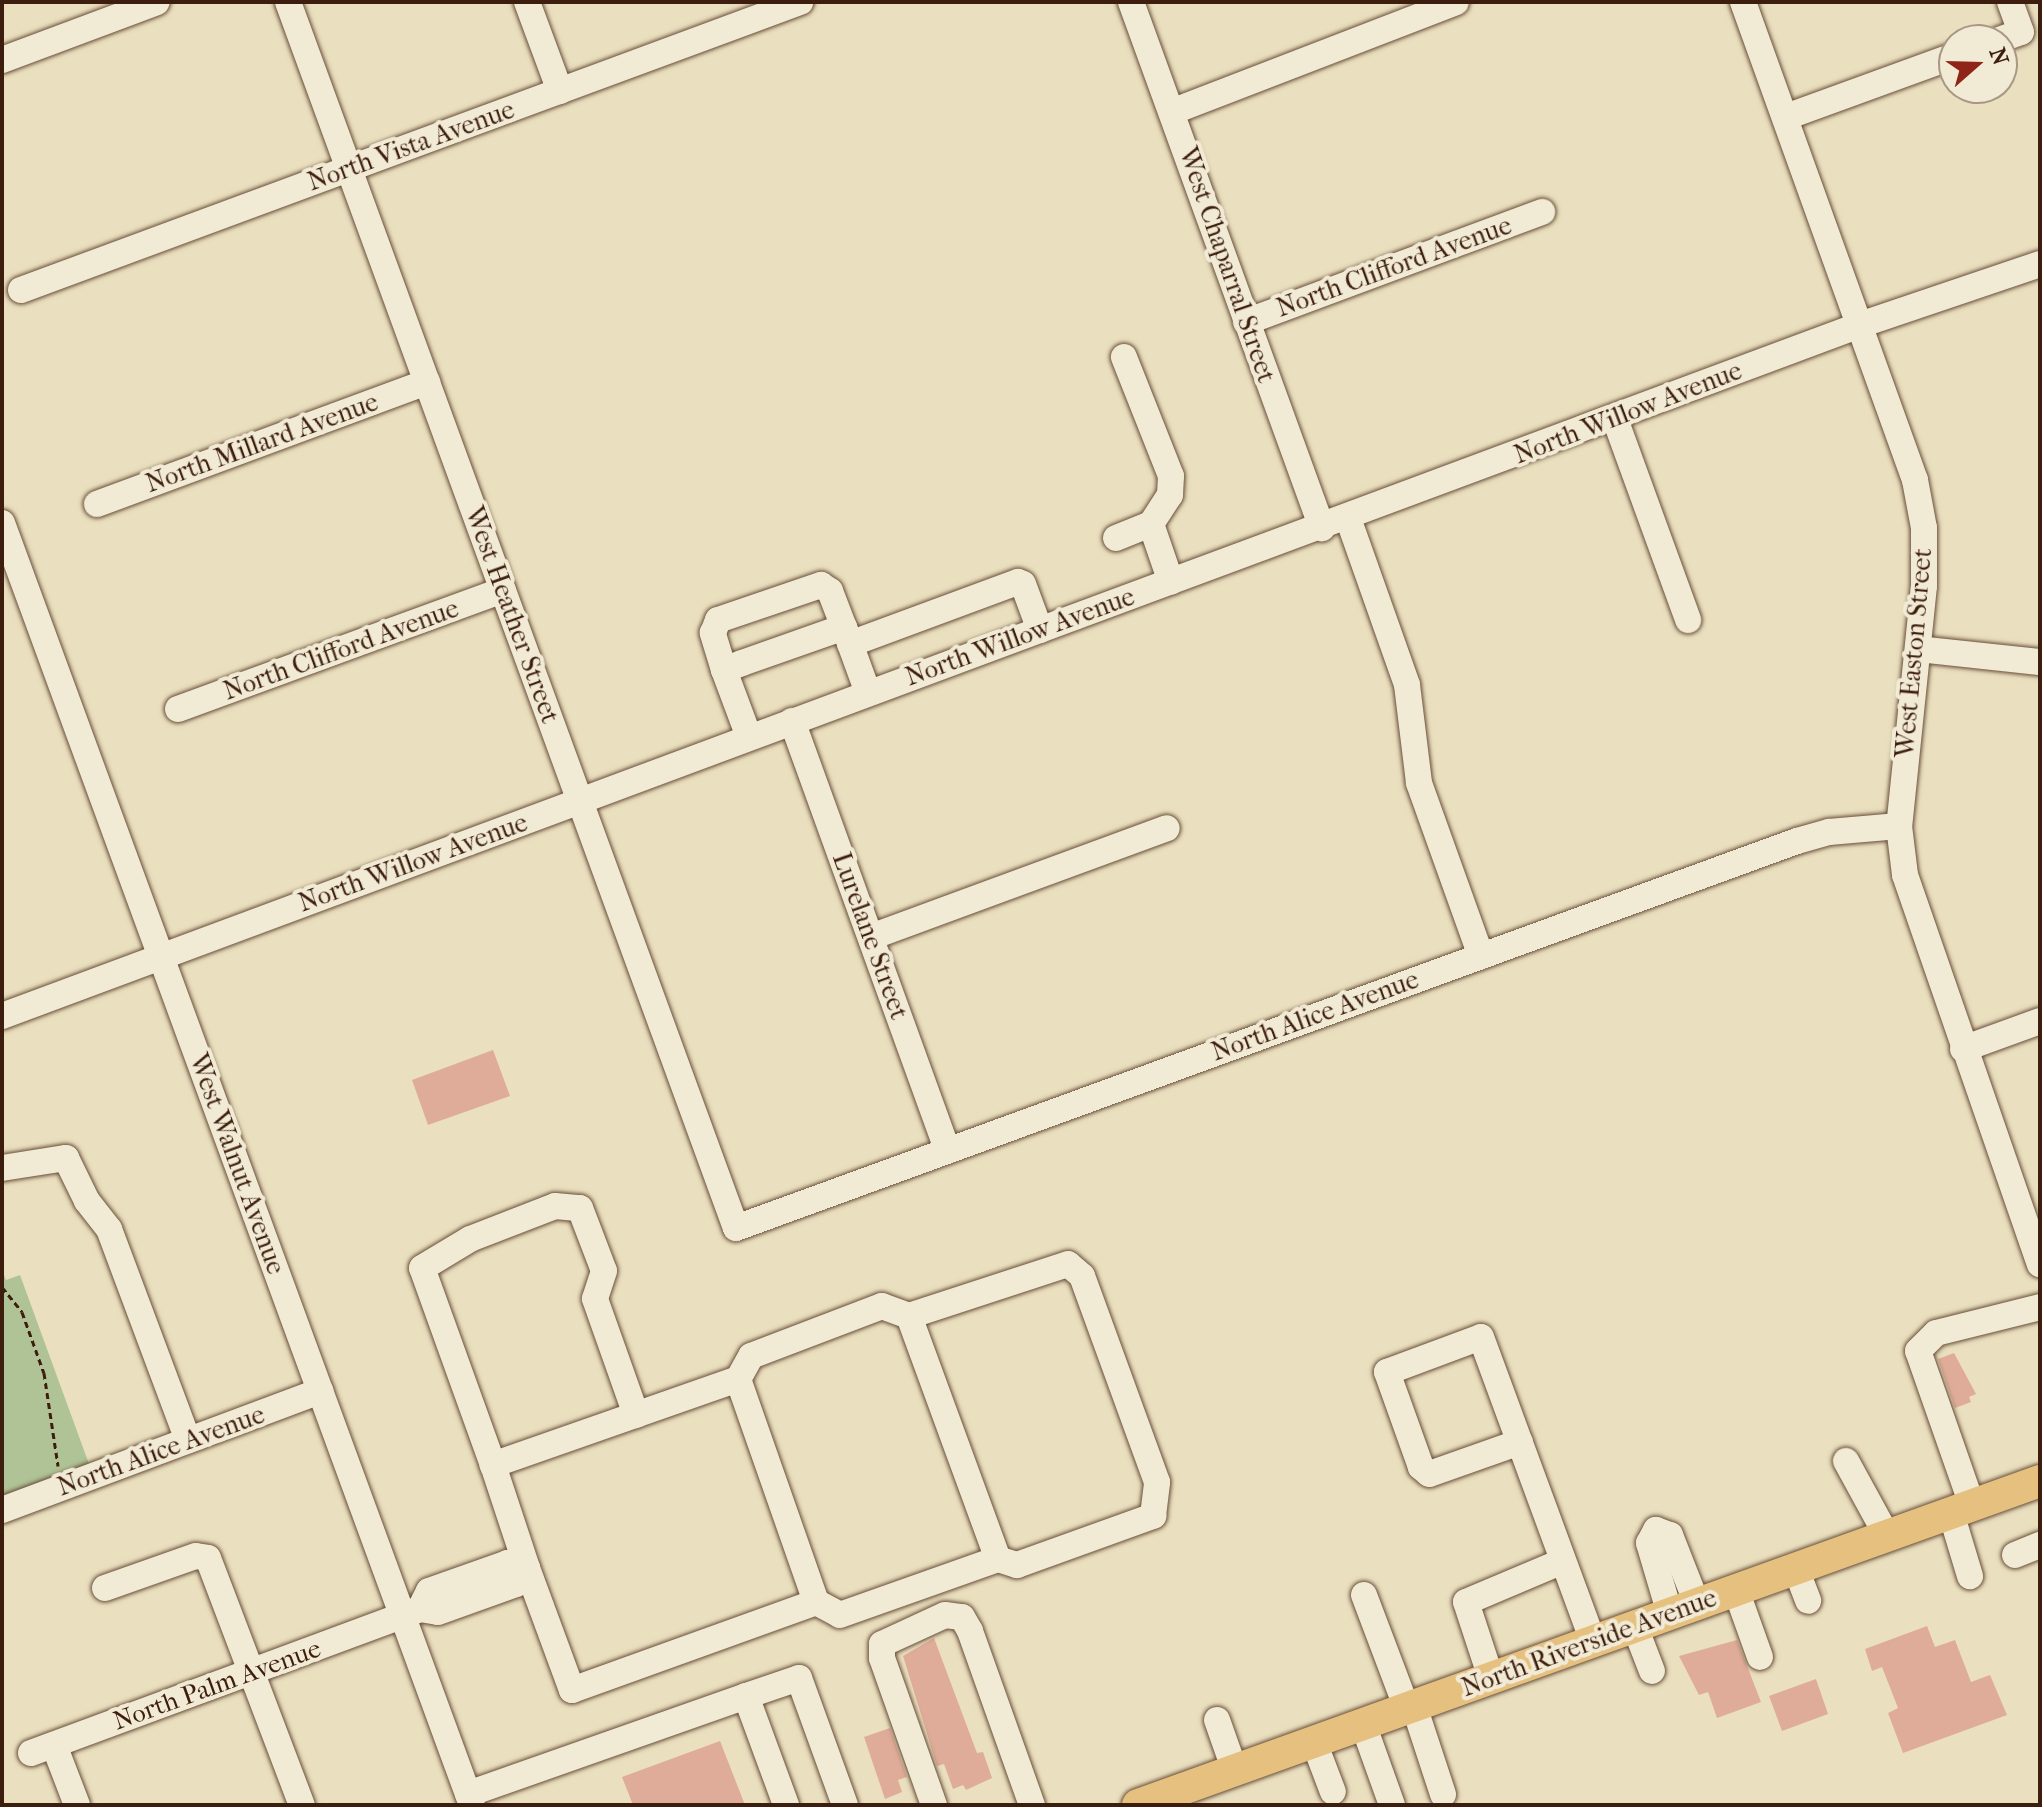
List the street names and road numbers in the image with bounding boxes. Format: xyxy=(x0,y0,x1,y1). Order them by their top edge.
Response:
street label: North Vista Avenue xyxy=(303,94,519,198)
street label: West Chaparral Street xyxy=(1172,143,1282,387)
street label: North Clifford Avenue xyxy=(1272,210,1516,324)
street label: North Willow Avenue xyxy=(1510,355,1746,471)
street label: North Millard Avenue xyxy=(141,386,383,500)
street label: West Heather Street xyxy=(458,502,566,728)
street label: West Easton Street xyxy=(1889,547,1939,759)
street label: North Willow Avenue xyxy=(901,581,1139,693)
street label: North Clifford Avenue xyxy=(219,593,463,707)
street label: North Willow Avenue xyxy=(294,807,532,919)
street label: Lurelane Street xyxy=(825,848,915,1024)
street label: North Alice Avenue xyxy=(1207,964,1423,1068)
street label: West Walnut Avenue xyxy=(183,1050,291,1278)
street label: North Alice Avenue xyxy=(53,1399,269,1503)
street label: North Riverside Avenue xyxy=(1457,1582,1721,1704)
street label: North Palm Avenue xyxy=(109,1633,325,1737)

